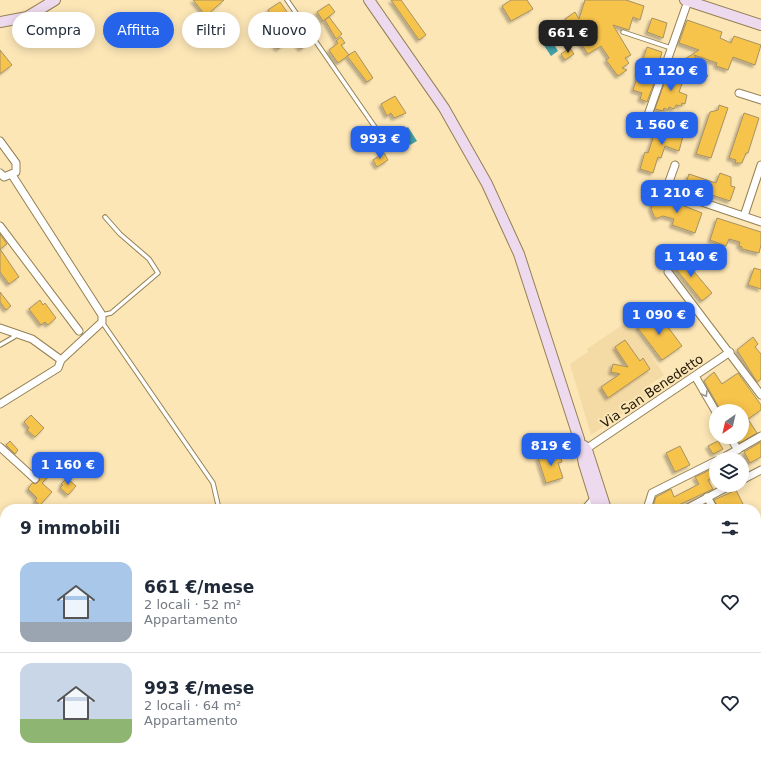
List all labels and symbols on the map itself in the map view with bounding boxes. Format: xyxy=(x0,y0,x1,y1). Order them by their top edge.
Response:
pin: 661 € xyxy=(540,20,596,54)
pin: 1 120 € xyxy=(634,58,708,92)
pin: 1 560 € xyxy=(625,112,699,146)
pin: 993 € xyxy=(352,126,408,160)
pin: 1 210 € xyxy=(640,180,714,214)
pin: 1 140 € xyxy=(654,244,728,278)
pin: 1 090 € xyxy=(622,302,696,336)
street label: Via San Benedetto xyxy=(598,351,706,431)
one-way arrow xyxy=(701,390,708,397)
north arrow xyxy=(709,404,749,444)
pin: 819 € xyxy=(523,433,579,467)
pin: 1 160 € xyxy=(31,452,105,486)

